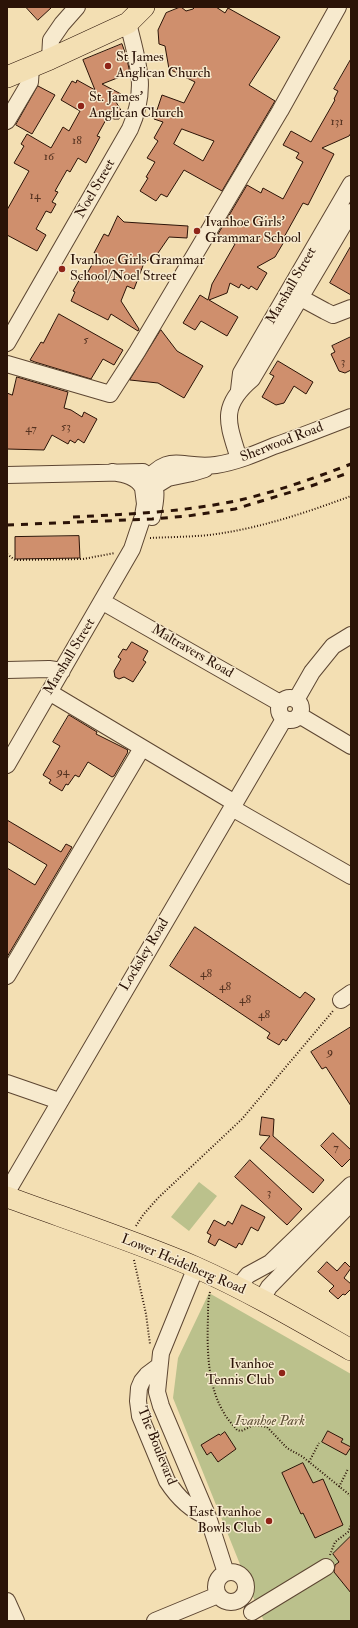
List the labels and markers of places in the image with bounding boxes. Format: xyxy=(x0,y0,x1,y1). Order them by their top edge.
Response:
place label: St James Anglican Church xyxy=(116,50,211,82)
marker: St James Anglican Church xyxy=(103,61,113,71)
place label: St. James' Anglican Church xyxy=(89,90,184,122)
marker: St. James' Anglican Church xyxy=(76,101,86,111)
place label: Ivanhoe Girls' Grammar School xyxy=(205,215,301,248)
marker: Ivanhoe Girls' Grammar School xyxy=(192,226,202,236)
place label: Ivanhoe Girls Grammar School/Noel Street xyxy=(70,253,205,286)
marker: Ivanhoe Girls Grammar School/Noel Street xyxy=(57,264,67,274)
place label: Ivanhoe Tennis Club xyxy=(206,1357,274,1390)
marker: Ivanhoe Tennis Club xyxy=(277,1368,287,1378)
place label: East Ivanhoe Bowls Club xyxy=(189,1505,261,1538)
marker: East Ivanhoe Bowls Club xyxy=(264,1516,274,1526)

